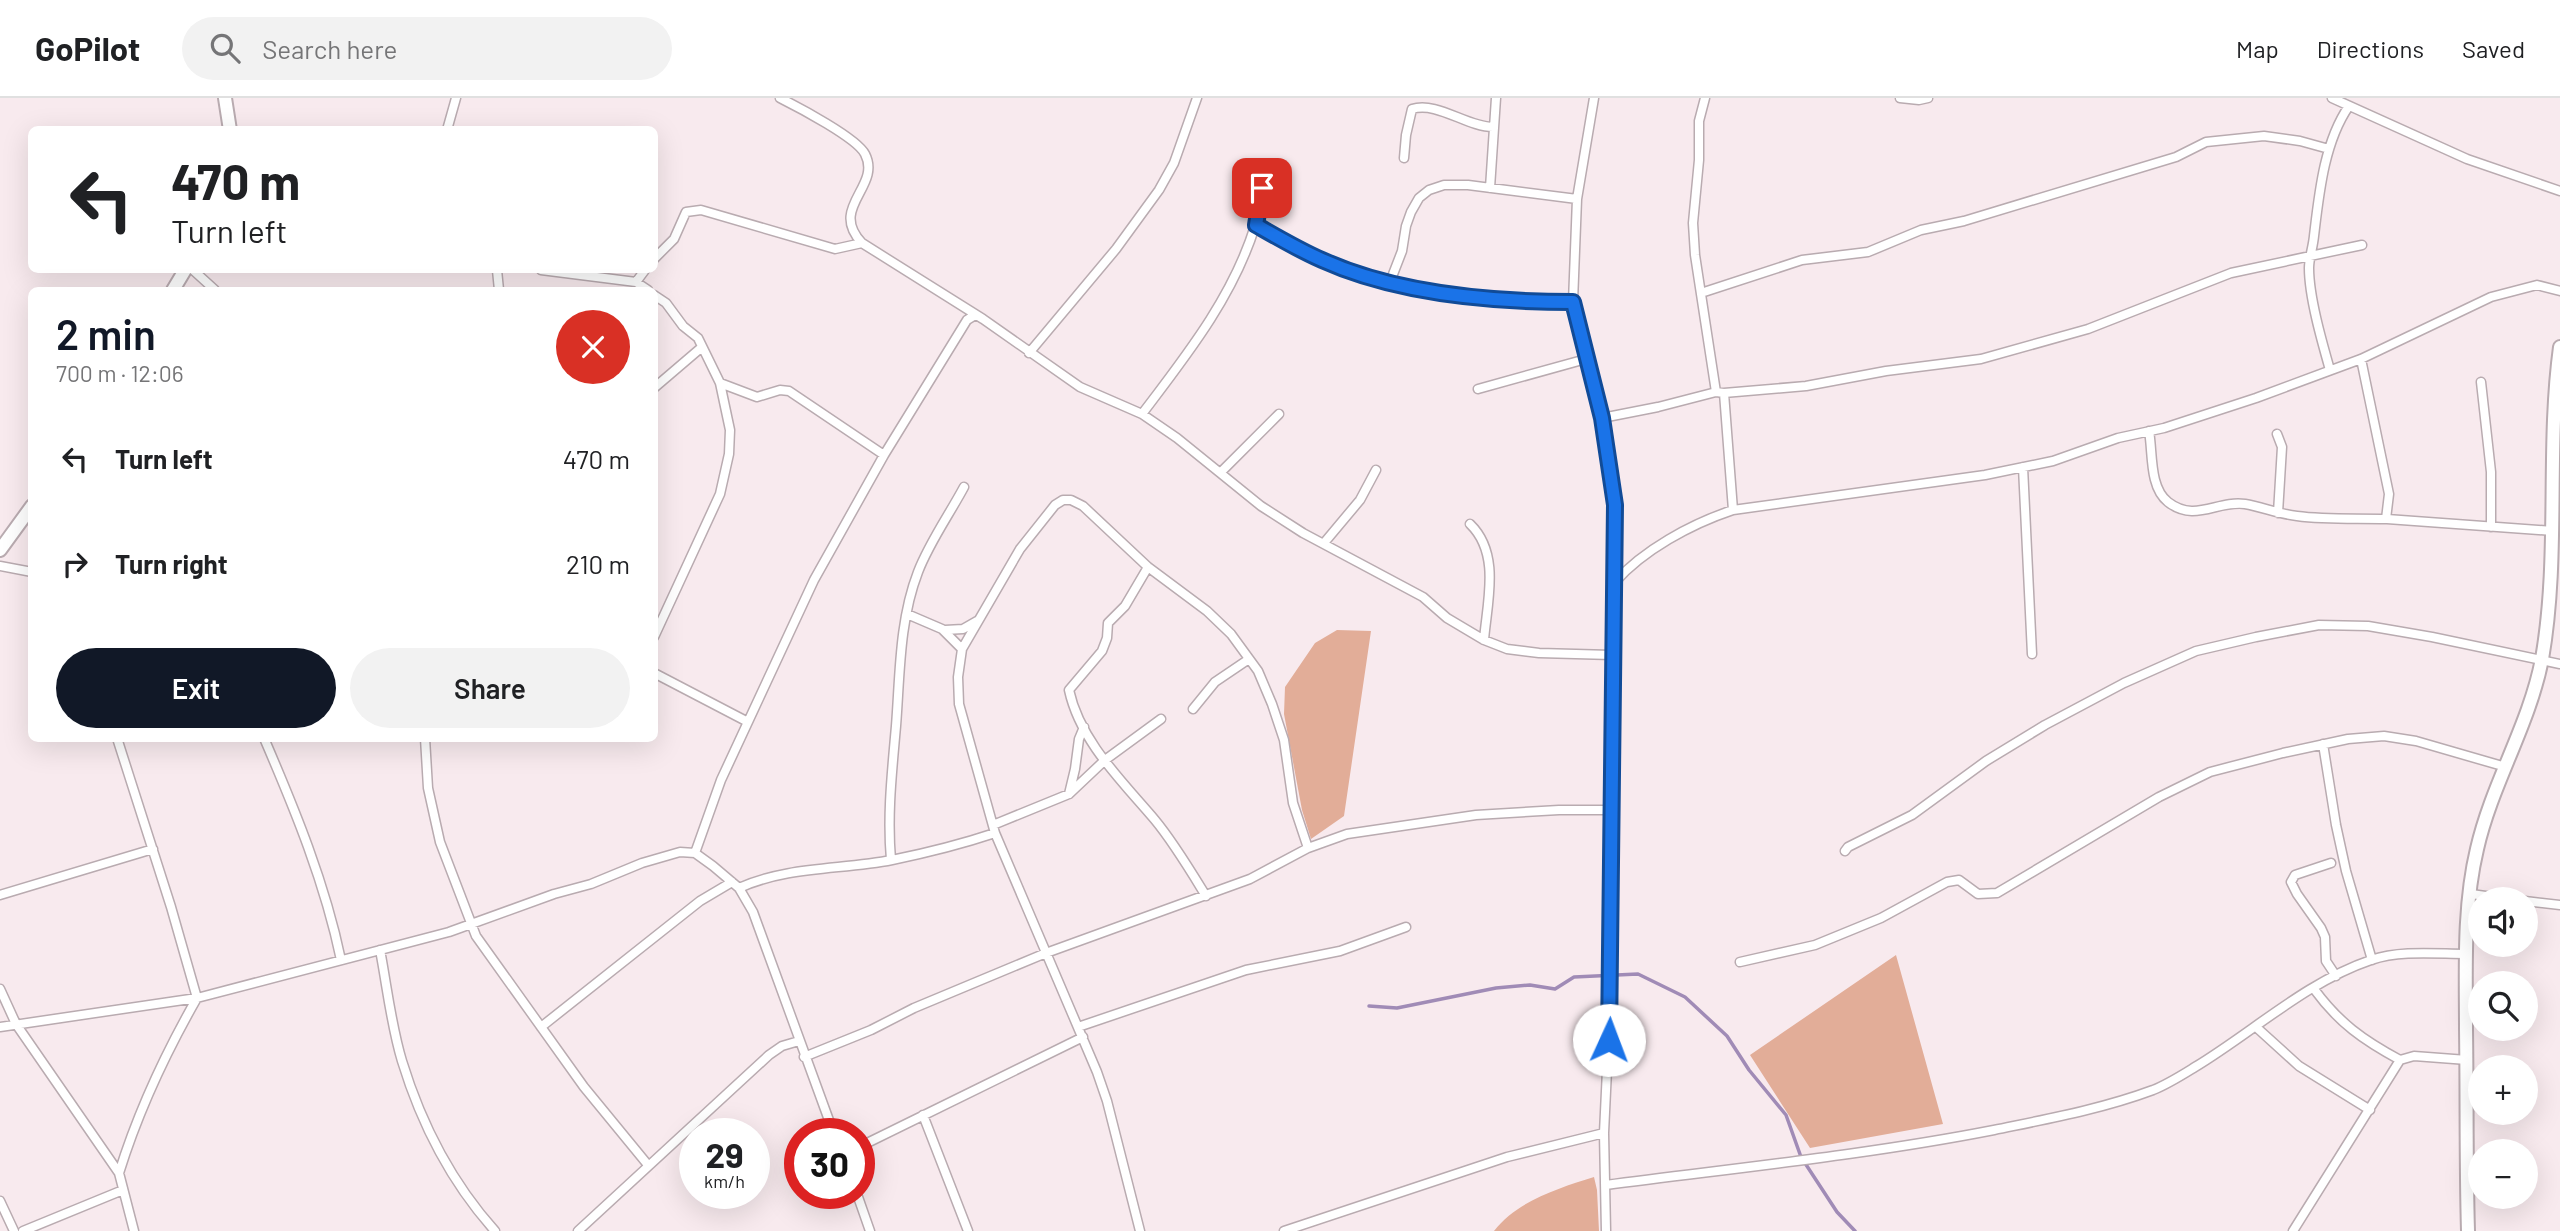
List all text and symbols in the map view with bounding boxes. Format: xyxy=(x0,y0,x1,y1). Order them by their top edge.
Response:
search box xyxy=(182,17,672,80)
text: GoPilot xyxy=(35,28,140,68)
icon: search xyxy=(206,29,244,67)
text: Search here xyxy=(262,33,397,64)
text: Map xyxy=(2236,34,2279,63)
text: Directions xyxy=(2317,34,2424,63)
text: Saved xyxy=(2462,34,2525,63)
text: 470 m xyxy=(171,151,300,210)
icon: left xyxy=(56,154,147,245)
pin xyxy=(1232,158,1292,218)
icon: arrive xyxy=(1243,169,1281,207)
text: Turn left xyxy=(171,211,288,249)
text: 2 min xyxy=(56,308,156,358)
button: close xyxy=(556,310,630,384)
text: 700 m · 12:06 xyxy=(56,359,184,387)
icon: left xyxy=(56,440,94,478)
text: Turn left xyxy=(115,443,213,474)
text: 470 m xyxy=(563,443,630,474)
icon: right xyxy=(56,545,94,583)
text: Turn right xyxy=(115,548,228,579)
text: 210 m xyxy=(566,548,630,579)
button: Exit xyxy=(56,648,336,728)
button: Share xyxy=(350,648,630,728)
map controls xyxy=(2468,887,2538,1209)
button: sound xyxy=(2468,887,2538,957)
button: search xyxy=(2468,971,2538,1041)
position arrow xyxy=(1572,1003,1646,1077)
button: + xyxy=(2468,1055,2538,1125)
speed limit sign: 30 xyxy=(784,1118,875,1209)
text: 29 xyxy=(705,1133,744,1175)
button: − xyxy=(2468,1139,2538,1209)
text: km/h xyxy=(704,1170,745,1192)

